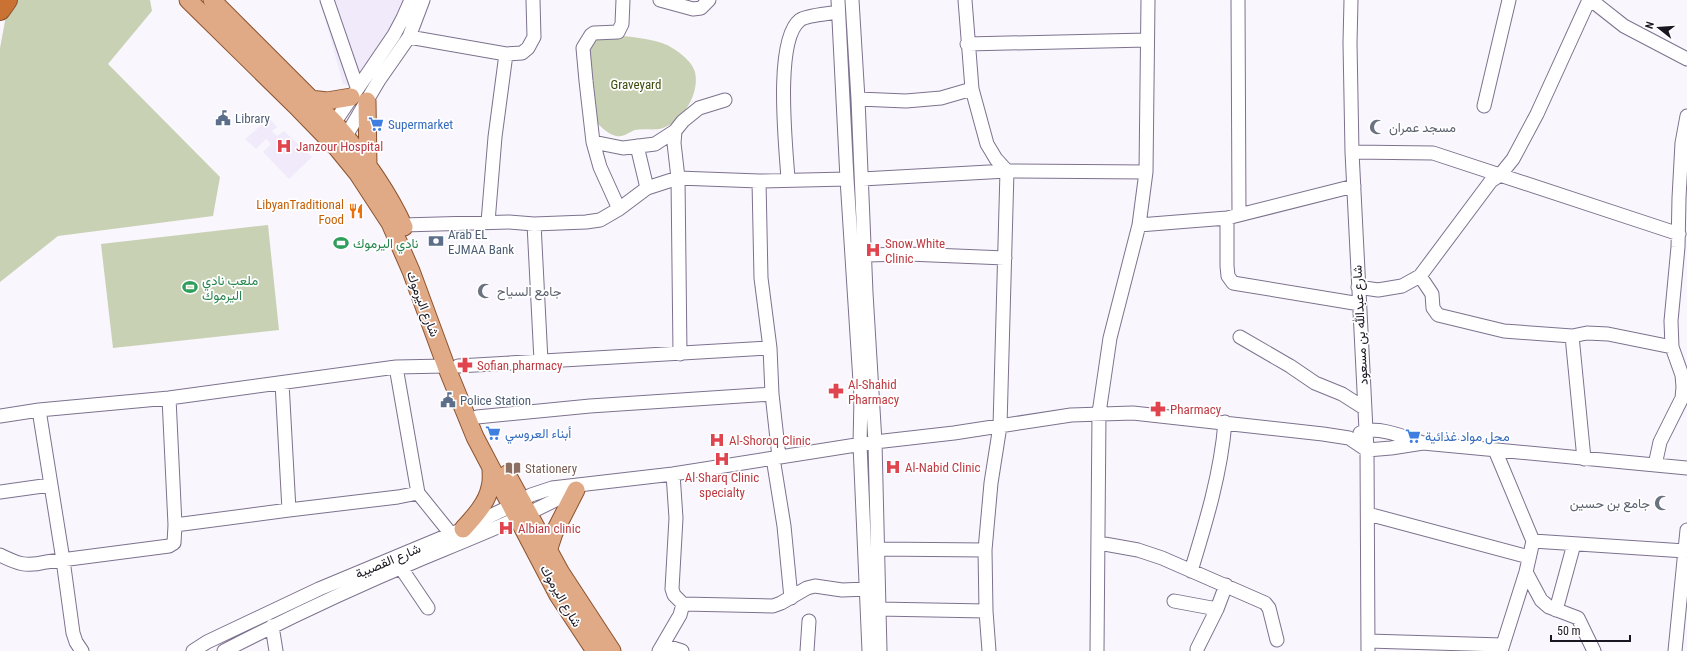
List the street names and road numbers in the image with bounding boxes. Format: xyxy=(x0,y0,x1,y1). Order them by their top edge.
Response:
street label: شارع عبدالله بن مسعود xyxy=(1349,264,1373,385)
street label: شارع اليرموك xyxy=(402,269,442,340)
street label: شارع القصيبة xyxy=(353,541,424,583)
street label: شارع اليرموك xyxy=(535,562,585,631)

